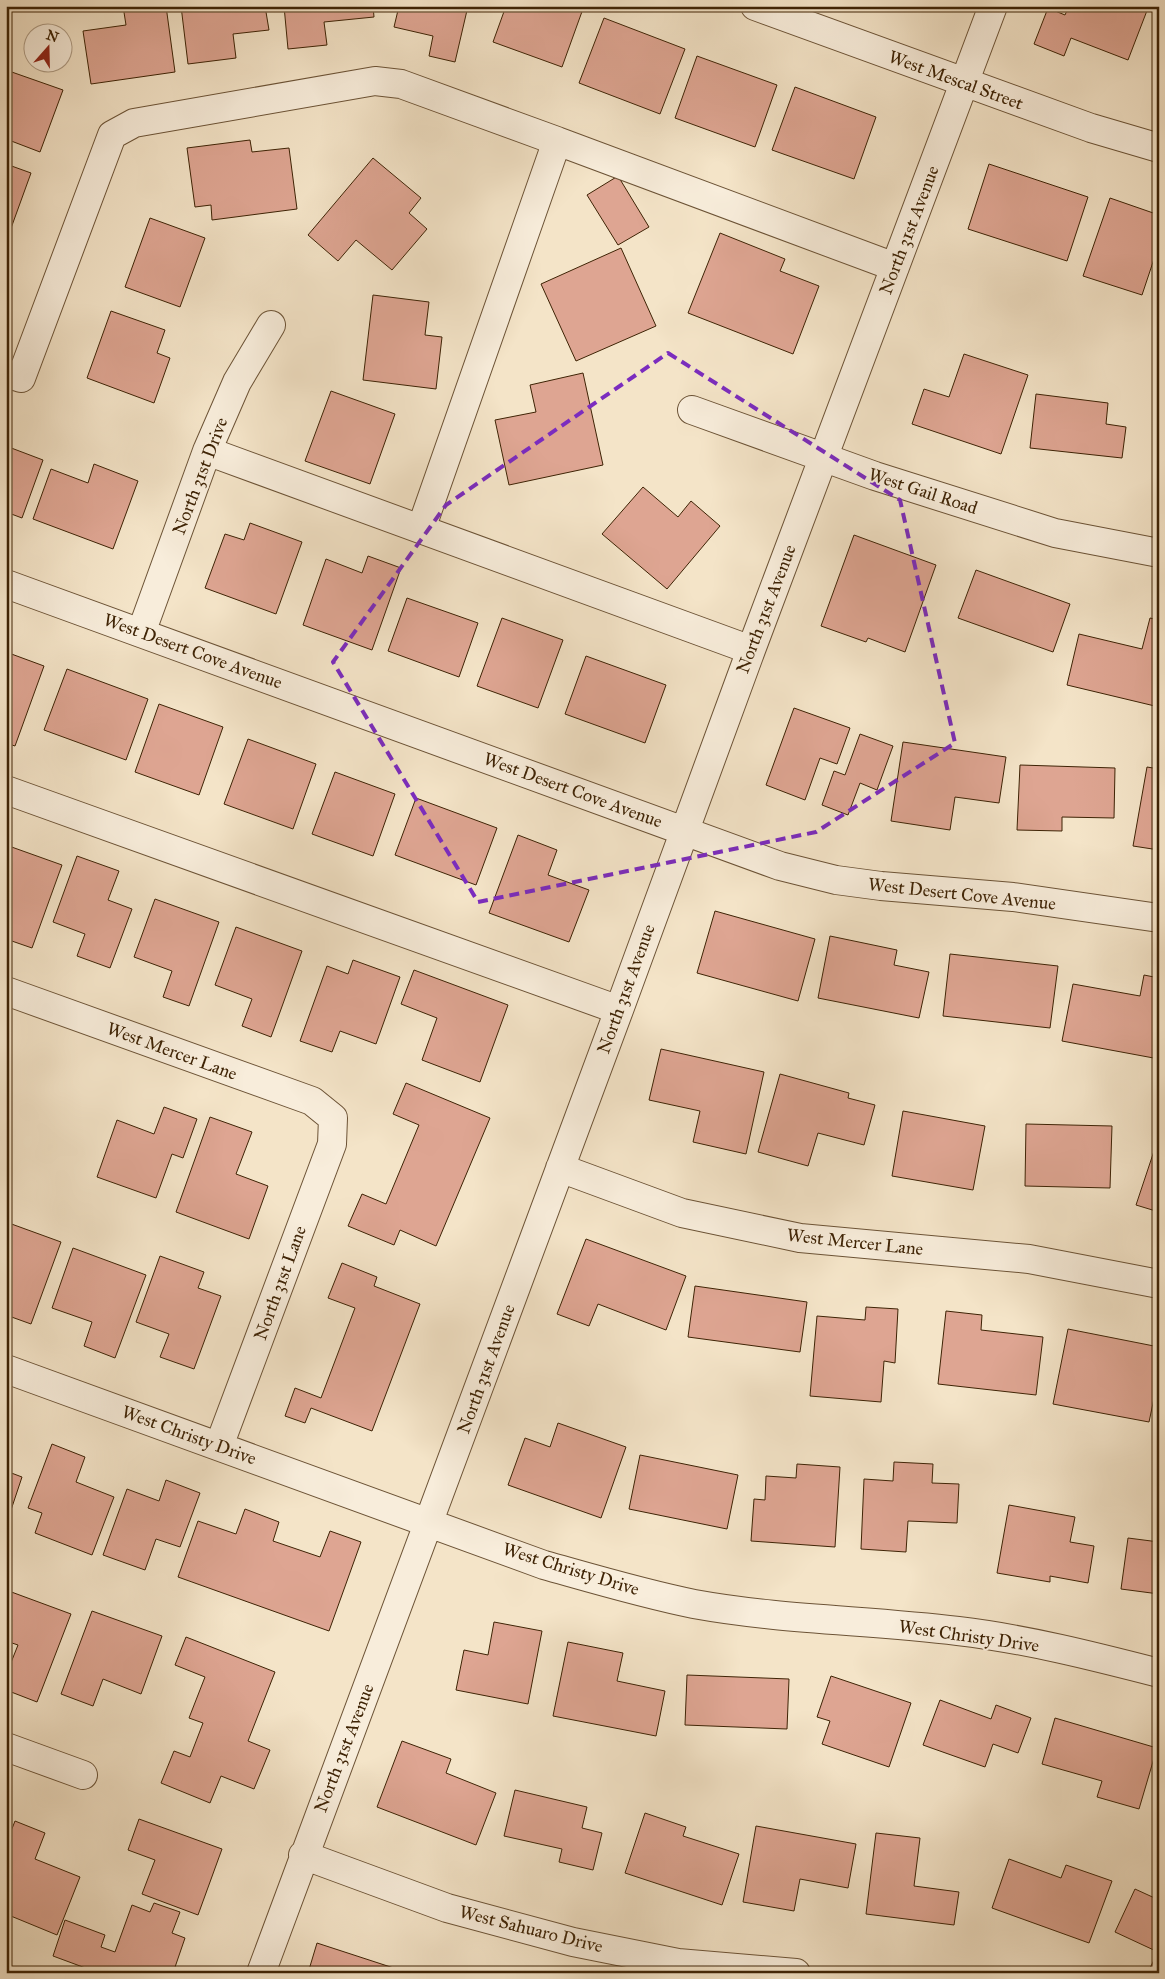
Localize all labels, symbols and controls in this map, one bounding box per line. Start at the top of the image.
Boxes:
north arrow [22,22,72,72]
text: N [44,26,61,46]
street label: West Mescal Street [886,45,1027,115]
street label: North 31st Avenue [874,162,944,298]
street label: North 31st Drive [168,414,232,538]
street label: West Gail Road [866,463,980,519]
street label: North 31st Avenue [731,541,801,677]
street label: West Desert Cove Avenue [101,608,285,694]
street label: West Desert Cove Avenue [481,747,665,833]
street label: West Desert Cove Avenue [867,873,1057,915]
street label: North 31st Avenue [592,921,660,1057]
street label: West Mercer Lane [104,1017,240,1085]
street label: North 31st Lane [249,1223,311,1343]
street label: West Mercer Lane [786,1224,924,1260]
street label: North 31st Avenue [452,1301,520,1437]
street label: West Christy Drive [119,1400,259,1470]
street label: West Christy Drive [500,1538,642,1600]
street label: West Christy Drive [897,1615,1041,1657]
street label: North 31st Avenue [309,1680,379,1816]
street label: West Sahuaro Drive [457,1901,605,1957]

